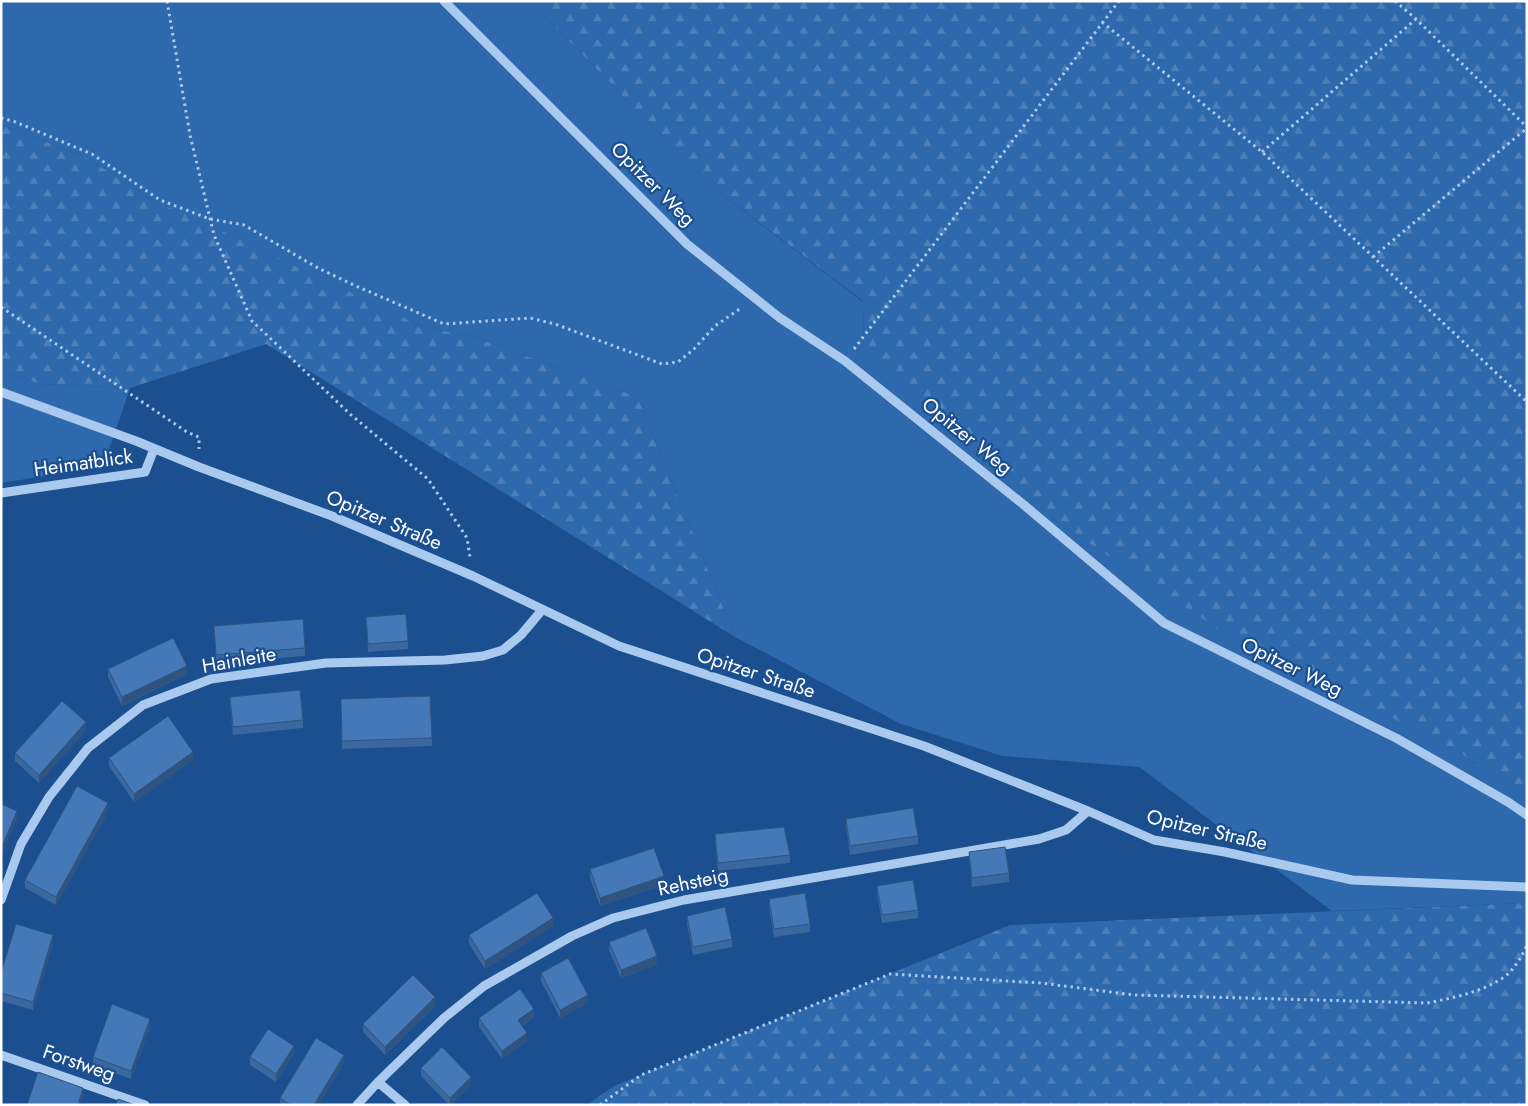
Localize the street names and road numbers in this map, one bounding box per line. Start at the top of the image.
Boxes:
street label: Opitzer Weg [604,135,702,233]
street label: Opitzer Weg [915,390,1019,482]
street label: Heimatblick [32,442,134,484]
street label: Opitzer Straße [322,483,446,557]
street label: Opitzer Weg [1237,630,1347,704]
street label: Hainleite [200,639,278,681]
street label: Opitzer Straße [693,640,819,706]
street label: Opitzer Straße [1144,802,1270,858]
street label: Rehsteig [655,860,731,904]
street label: Forstweg [39,1037,119,1089]

